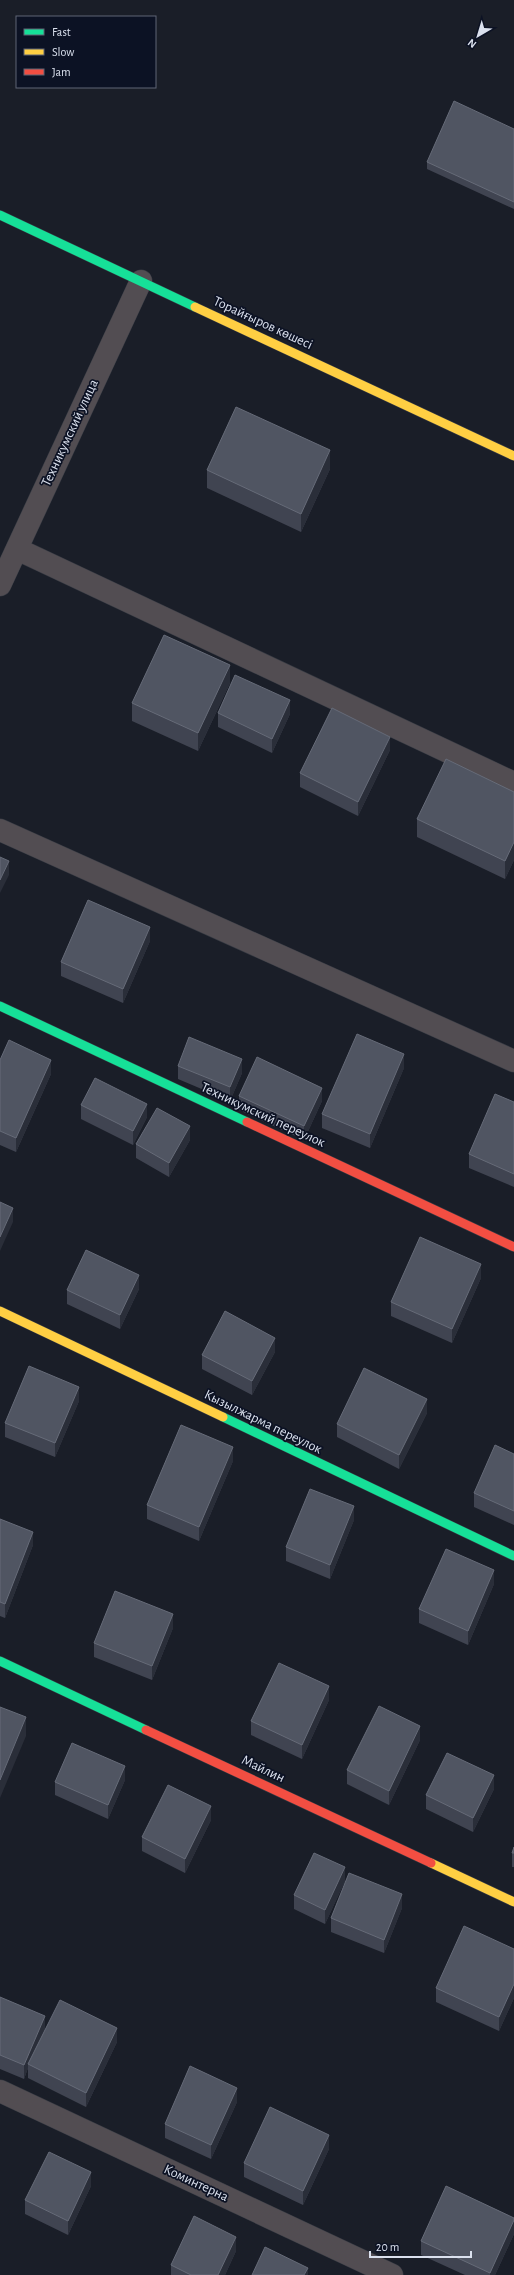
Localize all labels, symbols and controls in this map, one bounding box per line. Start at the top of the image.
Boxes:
legend [16,16,156,88]
north arrow [458,16,498,56]
text: Fast [52,26,71,38]
text: N [466,37,479,50]
text: Slow [52,46,74,58]
text: Jam [52,66,71,78]
street label: Торайғыров көшесі [211,294,315,352]
street label: Техникумский улица [39,377,101,489]
street label: Техникумский переулок [199,1080,328,1150]
street label: Кызылжарма переулок [202,1387,325,1457]
street label: Майлин [239,1753,287,1785]
street label: Коминтерна [161,2162,231,2204]
scale bar [370,2233,471,2259]
text: 20 m [376,2241,399,2253]

